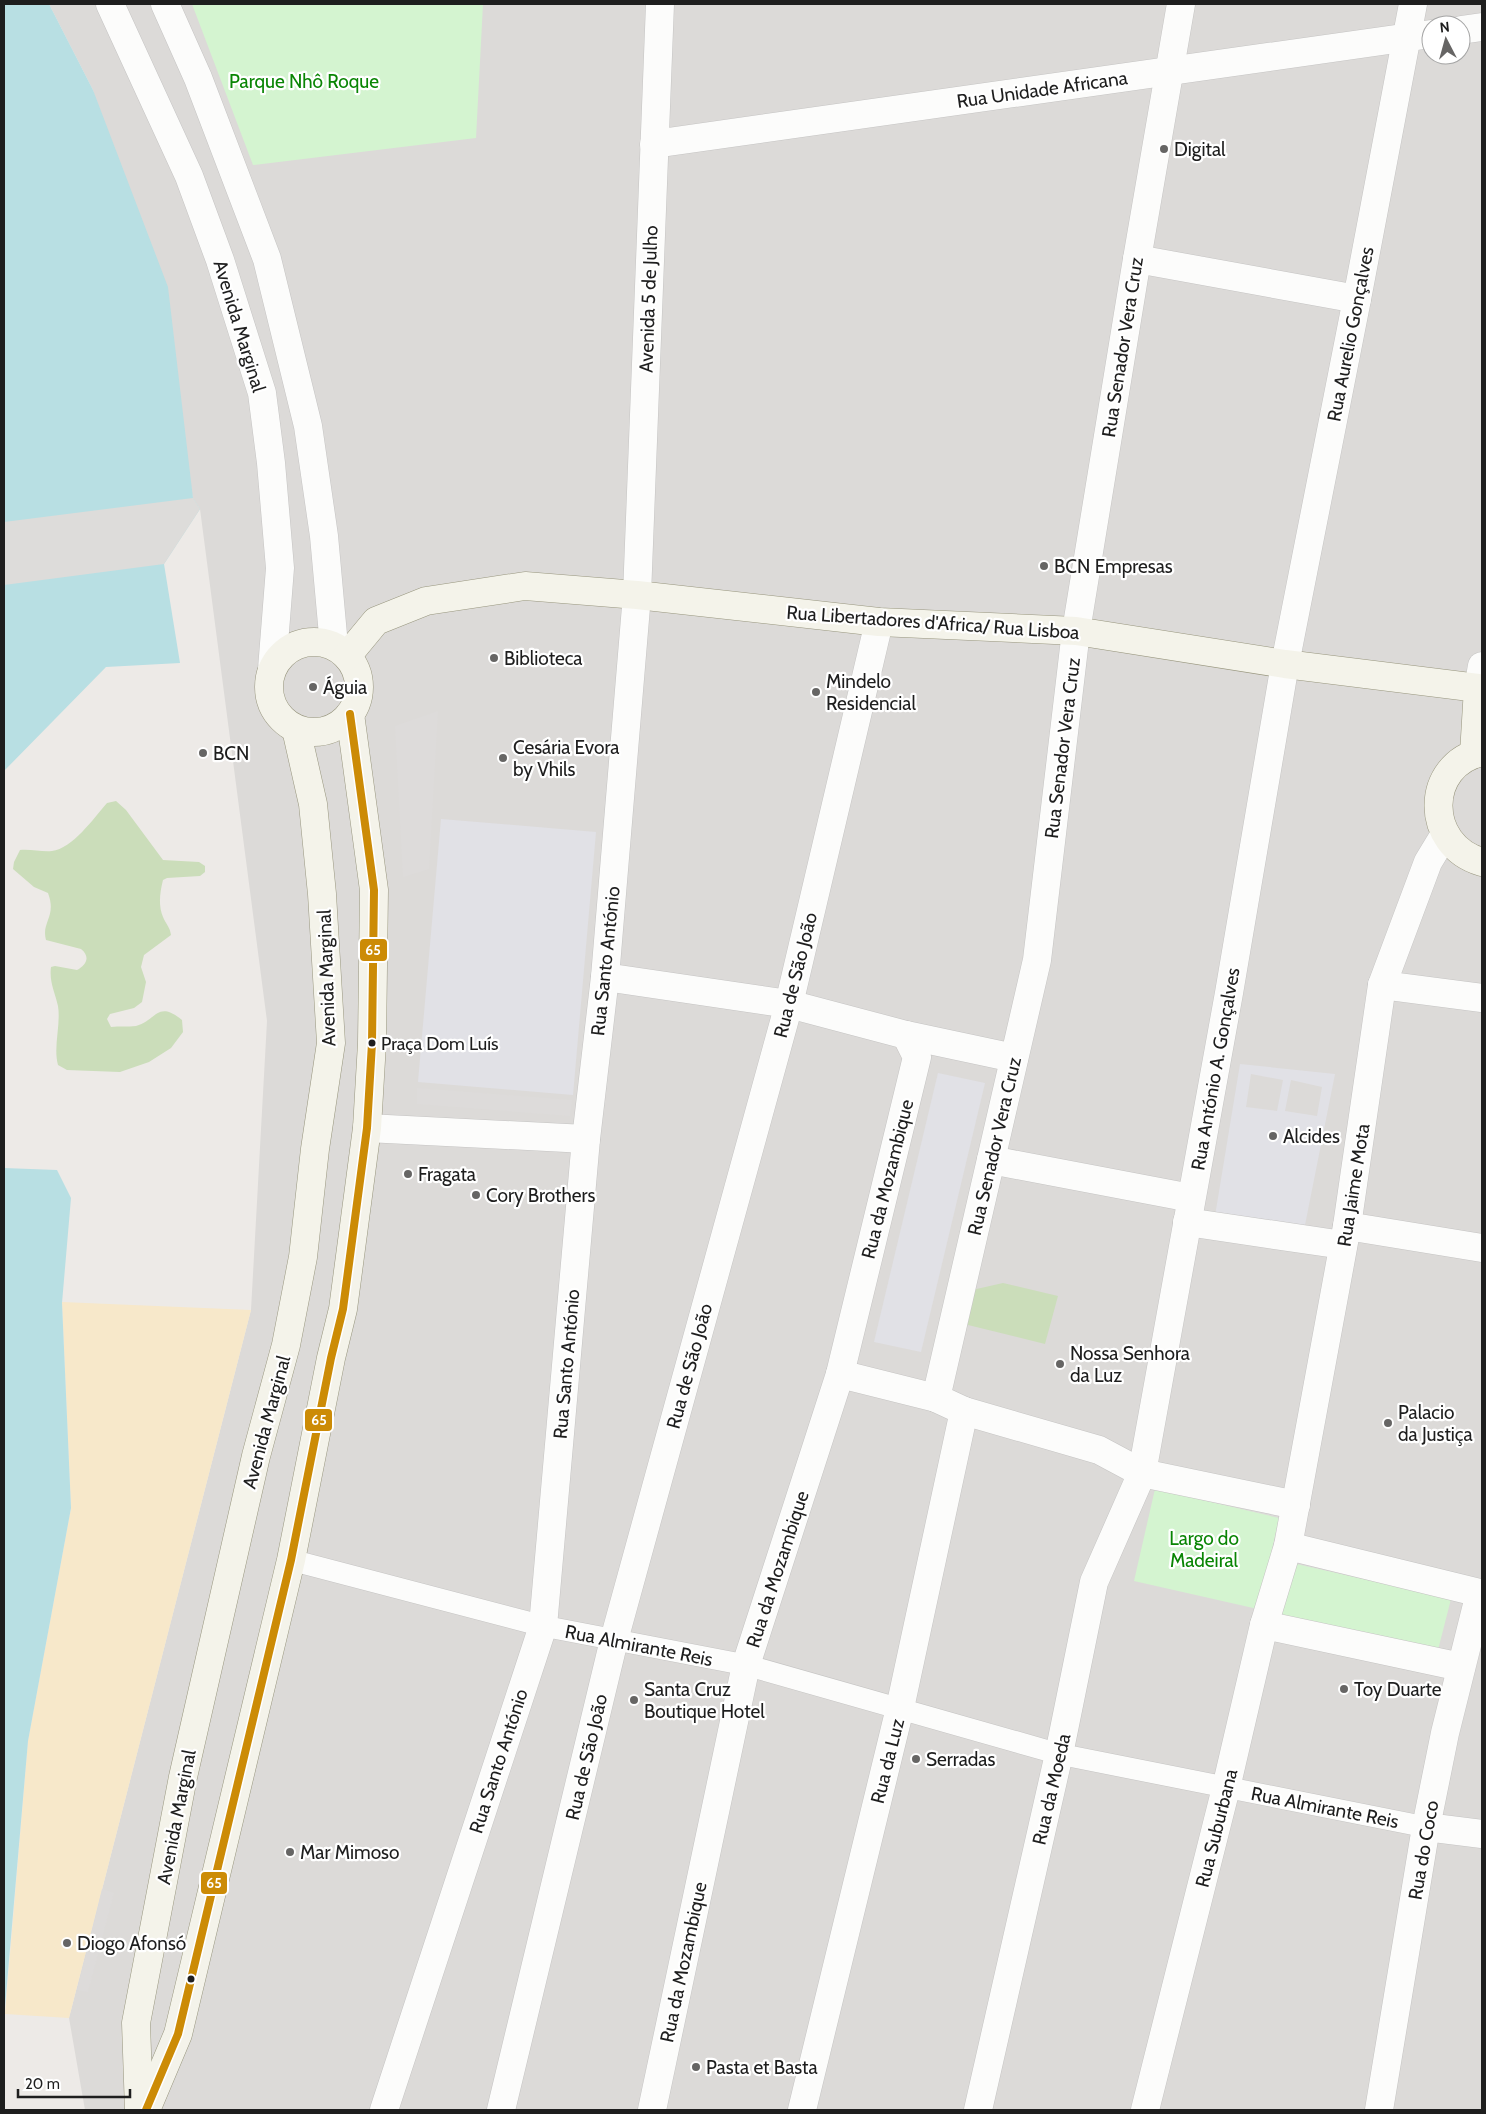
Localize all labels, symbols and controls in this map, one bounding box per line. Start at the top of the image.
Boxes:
north arrow [1421,15,1471,65]
text: N [1439,18,1451,37]
street label: Rua Unidade Africana [955,66,1129,113]
park label: Parque Nhô Roque [229,70,379,93]
place label: Digital [1174,138,1226,161]
marker: Digital [1158,143,1170,155]
street label: Avenida 5 de Julho [634,225,663,373]
street label: Rua Aurelio Gonçalves [1322,245,1379,423]
street label: Rua Senador Vera Cruz [1097,255,1148,439]
street label: Avenida Marginal [209,257,271,395]
place label: BCN Empresas [1054,555,1173,578]
marker: BCN Empresas [1038,560,1050,572]
street label: Rua Libertadores d'Africa/ Rua Lisboa [786,601,1080,644]
place label: Biblioteca [504,647,582,670]
marker: Biblioteca [488,652,500,664]
street label: Rua Senador Vera Cruz [1040,656,1085,840]
place label: Mindelo Residencial [826,670,916,715]
place label: Águia [323,675,367,699]
marker: Águia [307,681,319,693]
marker: Mindelo Residencial [810,686,822,698]
place label: Cesária Evora by Vhils [513,736,619,781]
place label: BCN [213,742,249,765]
marker: BCN [197,747,209,759]
marker: Cesária Evora by Vhils [497,752,509,764]
street label: Rua Santo António [586,885,625,1037]
street label: Avenida Marginal [313,909,340,1047]
street label: Rua de São João [769,910,822,1040]
line badge: 65 [359,938,388,962]
text: 65 [365,941,381,959]
street label: Rua António A. Gonçalves [1186,966,1245,1172]
place label: Praça Dom Luís [381,1033,499,1055]
marker: Praça Dom Luís [367,1038,377,1048]
street label: Rua Senador Vera Cruz [963,1055,1026,1238]
street label: Rua da Mozambique [857,1097,918,1261]
street label: Rua Jaime Mota [1332,1122,1375,1248]
place label: Alcides [1283,1125,1340,1148]
marker: Alcides [1267,1130,1279,1142]
place label: Fragata [418,1163,476,1186]
marker: Fragata [402,1168,414,1180]
place label: Cory Brothers [486,1184,595,1207]
marker: Cory Brothers [470,1189,482,1201]
street label: Rua Santo António [548,1288,585,1440]
street label: Rua de São João [662,1301,717,1431]
place label: Nossa Senhora da Luz [1070,1342,1190,1387]
street label: Avenida Marginal [238,1353,295,1491]
marker: Nossa Senhora da Luz [1054,1358,1066,1370]
place label: Palacio da Justiça [1398,1401,1473,1446]
line badge: 65 [304,1408,333,1432]
text: 65 [311,1411,327,1429]
marker: Palacio da Justiça [1382,1417,1394,1429]
street label: Rua da Mozambique [741,1488,814,1650]
park label: Largo do Madeiral [1169,1527,1239,1572]
street label: Rua Almirante Reis [563,1620,715,1671]
place label: Santa Cruz Boutique Hotel [644,1678,765,1723]
place label: Toy Duarte [1354,1678,1442,1701]
marker: Toy Duarte [1338,1683,1350,1695]
street label: Rua Santo António [464,1686,533,1836]
street label: Rua de São João [561,1692,612,1822]
marker: Santa Cruz Boutique Hotel [628,1694,640,1706]
street label: Rua da Luz [866,1716,909,1806]
street label: Rua da Moeda [1028,1731,1075,1847]
street label: Avenida Marginal [152,1747,201,1887]
place label: Serradas [926,1748,995,1771]
marker: Serradas [910,1753,922,1765]
street label: Rua Suburbana [1191,1766,1242,1890]
street label: Rua Almirante Reis [1249,1782,1401,1833]
street label: Rua do Coco [1403,1799,1444,1902]
place label: Mar Mimoso [300,1841,399,1864]
marker: Mar Mimoso [284,1846,296,1858]
line badge: 65 [200,1871,228,1895]
text: 65 [206,1874,222,1892]
street label: Rua da Mozambique [655,1879,712,2044]
place label: Diogo Afonsó [77,1932,186,1955]
marker: Diogo Afonsó [61,1937,73,1949]
unlabelled marker [186,1974,196,1984]
place label: Pasta et Basta [706,2056,818,2079]
marker: Pasta et Basta [690,2061,702,2073]
scale bar [18,2066,130,2098]
text: 20 m [25,2075,60,2093]

